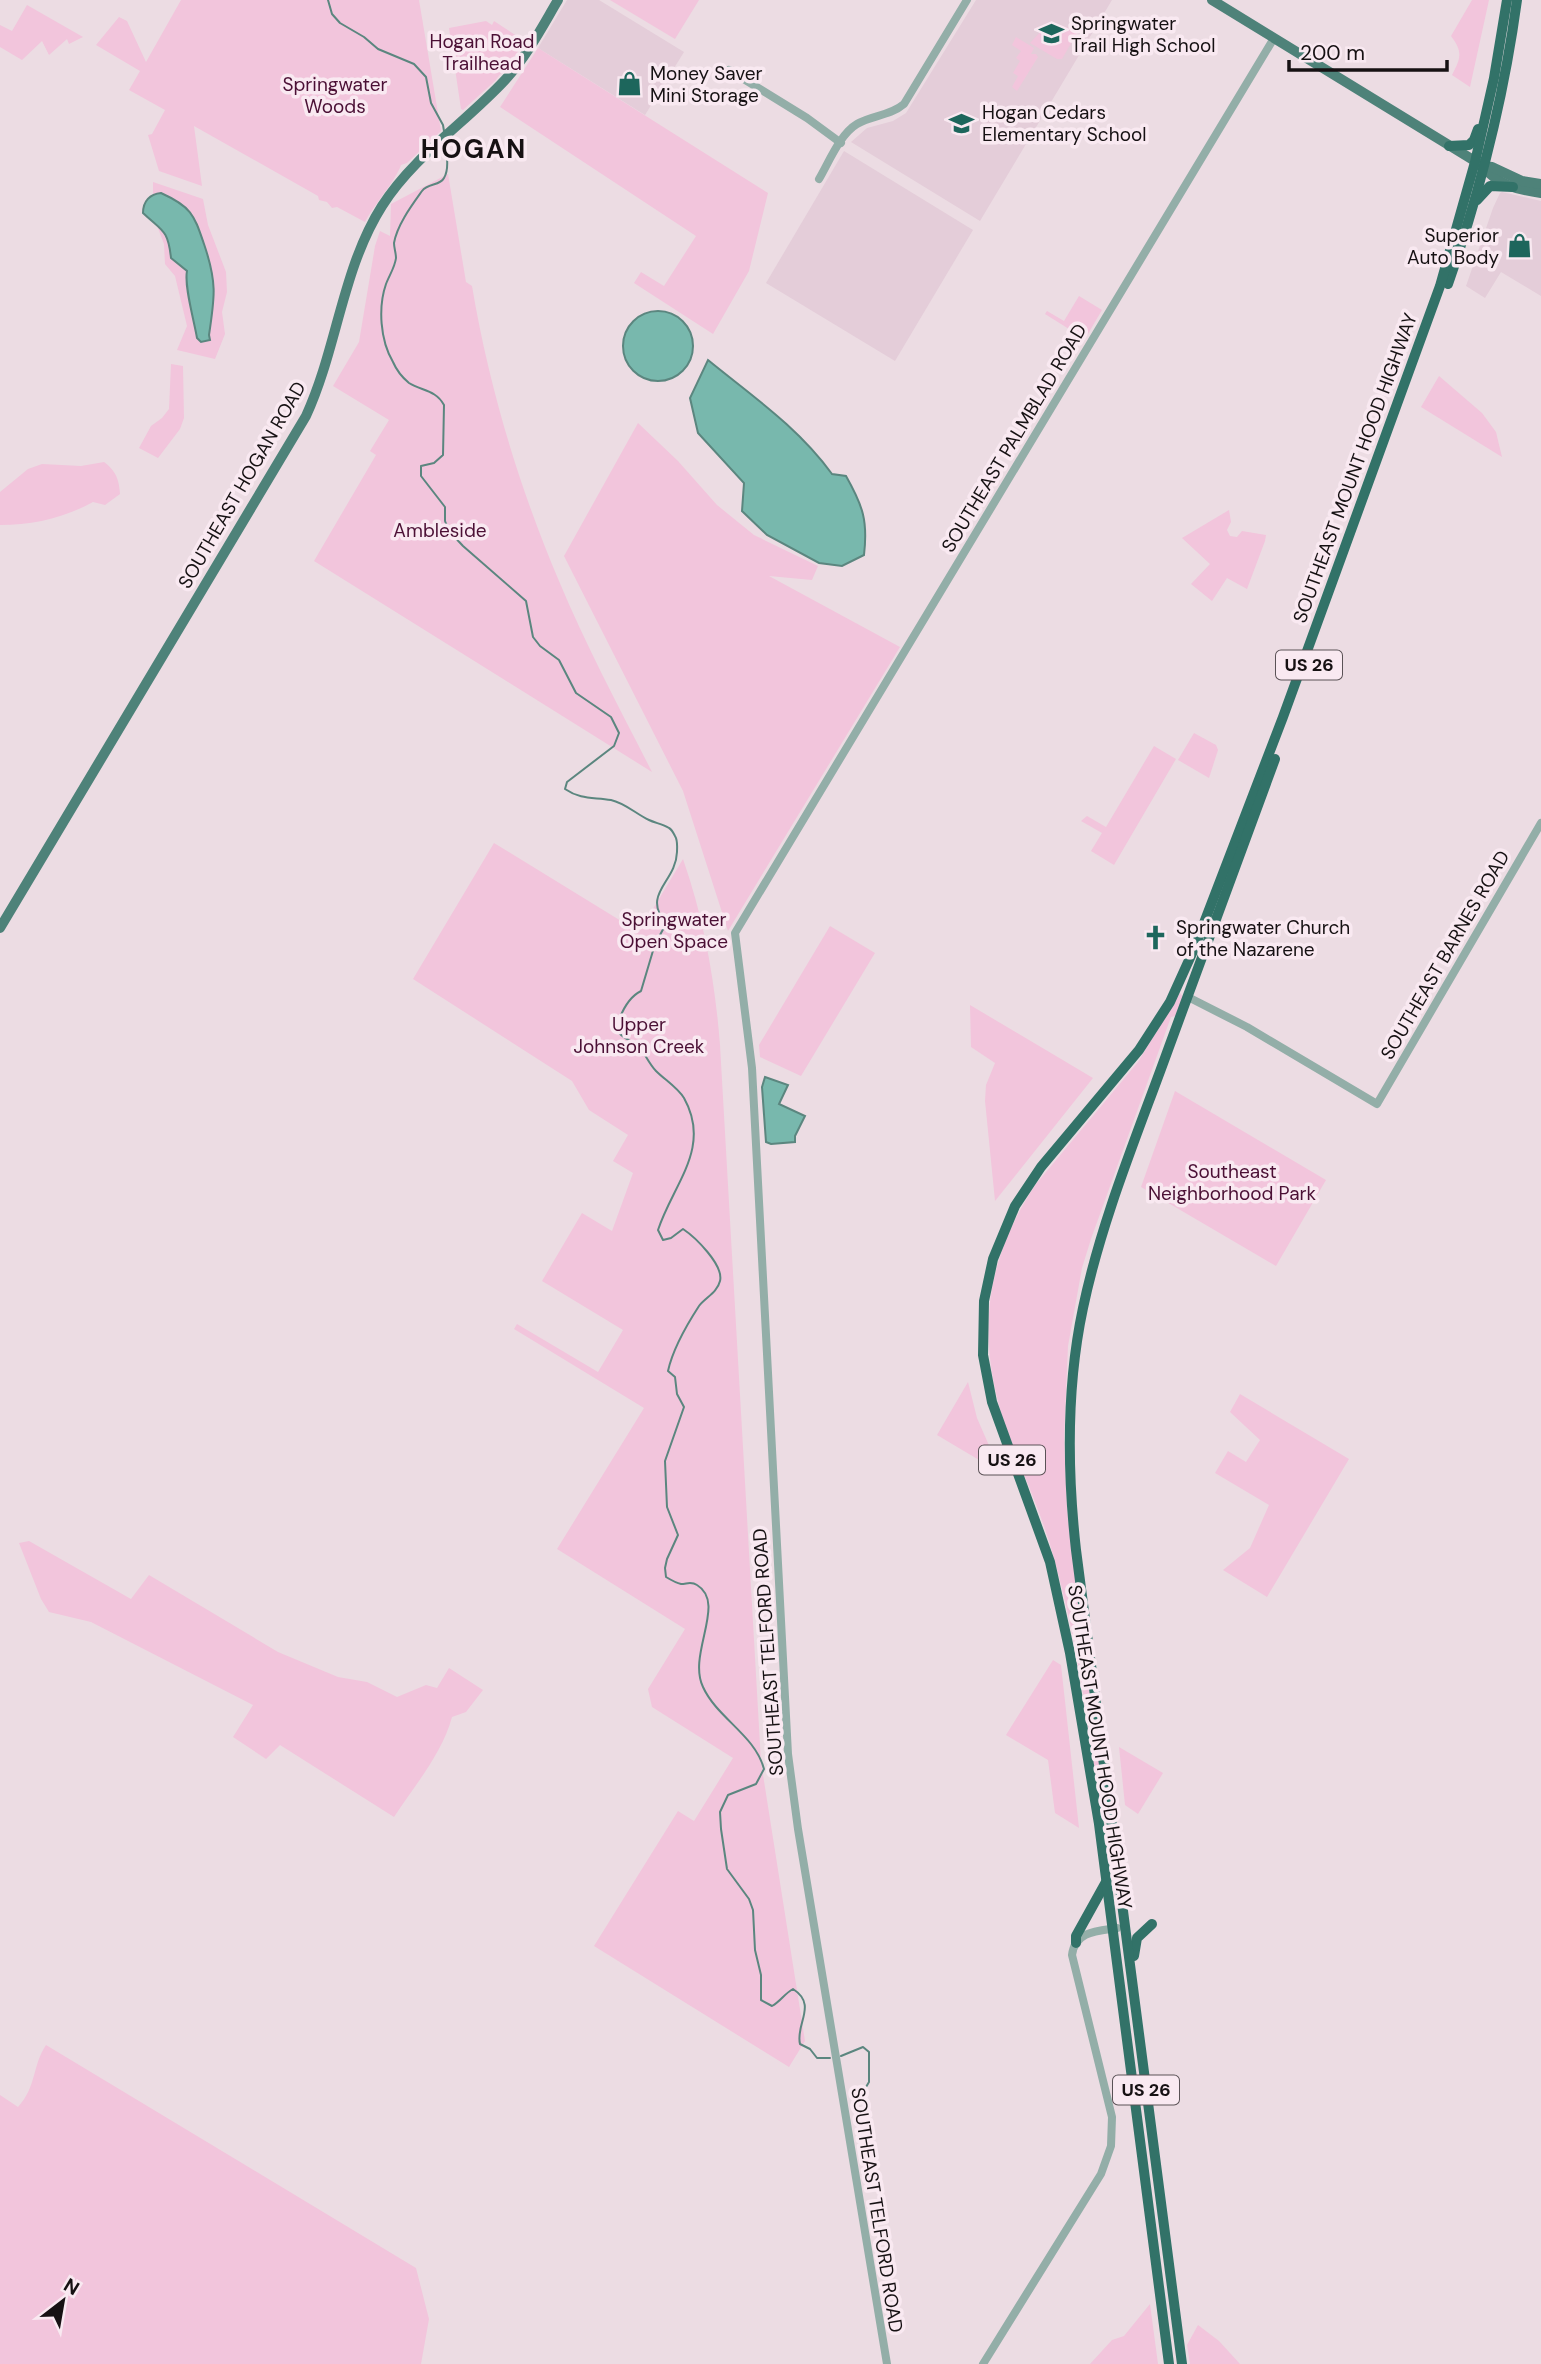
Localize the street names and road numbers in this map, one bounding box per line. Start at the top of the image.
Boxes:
street label: SOUTHEAST MOUNT HOOD HIGHWAY [1287,310,1423,626]
street label: SOUTHEAST PALMBLAD ROAD [936,319,1092,557]
street label: SOUTHEAST HOGAN ROAD [172,377,312,593]
road number: US 26 [1276,650,1342,680]
street label: SOUTHEAST BARNES ROAD [1375,846,1515,1064]
road number: US 26 [979,1446,1045,1475]
street label: SOUTHEAST TELFORD ROAD [747,1527,789,1777]
street label: SOUTHEAST MOUNT HOOD HIGHWAY [1062,1583,1138,1911]
road number: US 26 [1113,2076,1179,2104]
street label: SOUTHEAST TELFORD ROAD [845,2086,909,2334]

